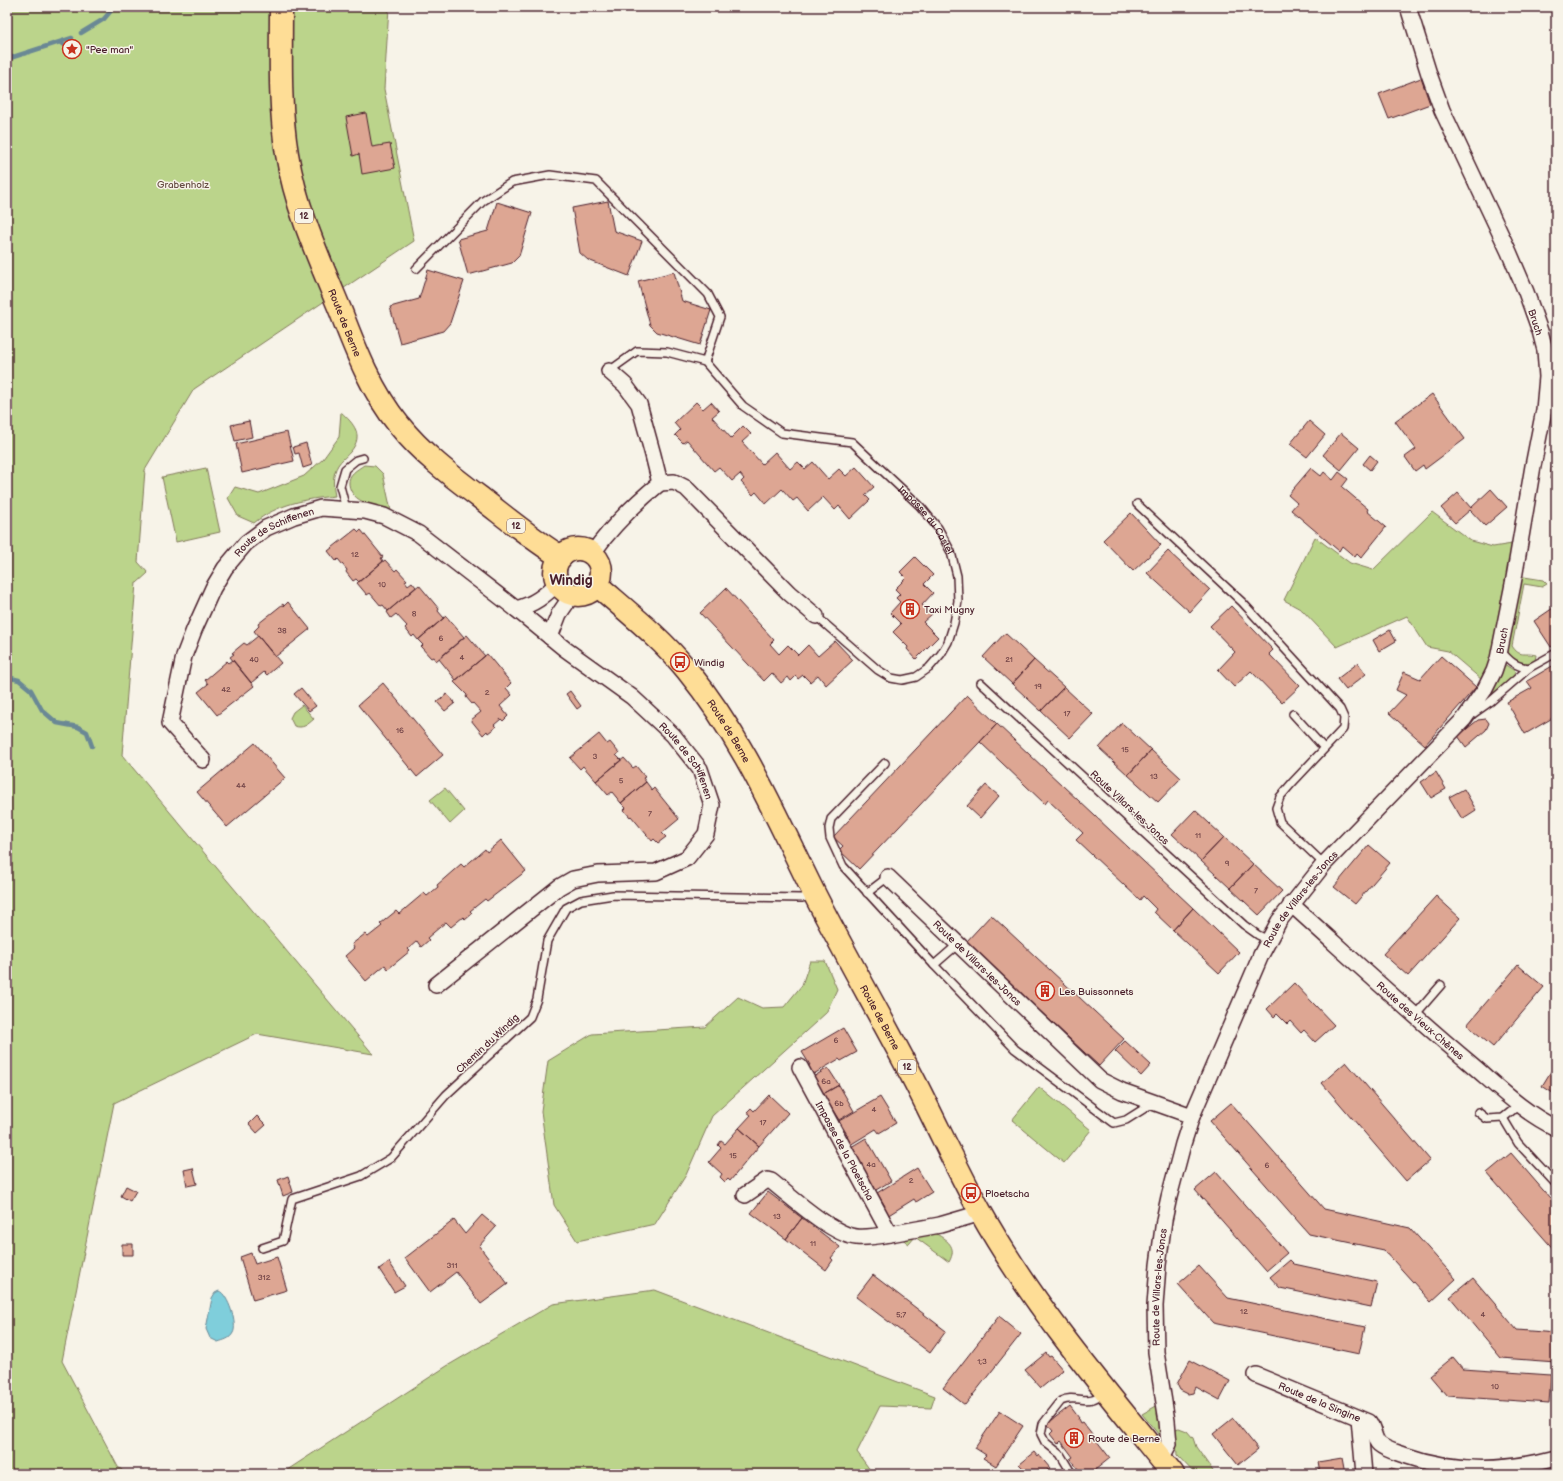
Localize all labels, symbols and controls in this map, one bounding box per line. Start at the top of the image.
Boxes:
place icon: "Pee man" [61,38,83,60]
place label: "Pee man" [86,44,134,56]
park label: Grabenholz [157,179,209,191]
road number: 12 [295,209,313,223]
street label: Route de Berne [325,287,363,359]
street label: Bruch [1525,308,1545,337]
street label: Impasse du Castel [895,484,956,556]
street label: Route de Schiffenen [232,505,316,559]
road number: 12 [507,519,525,533]
house number: 12 [351,550,359,559]
district label: Windig [549,572,593,589]
house number: 10 [378,580,386,589]
building icon: Taxi Mugny [899,598,921,620]
place label: Taxi Mugny [924,604,975,616]
house number: 8 [412,609,417,618]
house number: 38 [277,626,287,635]
street label: Bruch [1494,626,1511,655]
house number: 6 [439,634,444,643]
bus stop icon: Windig [669,651,691,673]
house number: 4 [460,653,465,662]
house number: 40 [249,655,259,664]
house number: 21 [1005,655,1013,664]
place label: Windig [694,657,725,669]
house number: 19 [1034,682,1042,691]
house number: 42 [221,685,231,694]
house number: 2 [485,688,490,697]
street label: Route de Berne [704,697,752,765]
house number: 17 [1063,709,1071,718]
street label: Route de Schiffenen [656,720,715,801]
house number: 16 [396,726,404,735]
house number: 15 [1121,745,1129,754]
house number: 3 [593,752,598,761]
street label: Route Villars-les-Joncs [1087,768,1171,847]
house number: 13 [1150,772,1158,781]
house number: 5 [619,776,624,785]
house number: 44 [236,781,246,790]
house number: 7 [648,809,652,818]
house number: 11 [1195,831,1201,840]
street label: Route de Villars-les-Joncs [1261,849,1341,950]
house number: 9 [1225,859,1230,868]
house number: 7 [1254,886,1258,895]
street label: Route de Villars-les-Joncs [930,918,1024,1009]
street label: Route des Vieux-Chênes [1374,979,1466,1063]
building icon: Les Buissonnets [1034,980,1056,1002]
street label: Route de Berne [857,983,902,1052]
place label: Les Buissonnets [1059,986,1134,998]
street label: Chemin du Windig [454,1011,522,1076]
house number: 6 [834,1036,839,1045]
road number: 12 [898,1060,916,1074]
house number: 6a [821,1077,831,1086]
street label: Impasse de la Ploetscha [813,1099,876,1203]
house number: 6b [834,1099,844,1108]
house number: 4 [872,1105,877,1114]
house number: 17 [759,1118,767,1127]
house number: 15 [729,1151,737,1160]
house number: 4a [866,1160,876,1169]
house number: 6 [1265,1161,1270,1170]
house number: 2 [909,1176,914,1185]
bus stop icon: Ploetscha [960,1182,982,1204]
place label: Ploetscha [985,1188,1030,1200]
house number: 13 [773,1212,781,1221]
street label: Route de Villars-les-Joncs [1150,1228,1170,1346]
house number: 11 [810,1239,816,1248]
house number: 311 [446,1261,458,1270]
house number: 312 [258,1273,271,1282]
house number: 12 [1240,1307,1248,1316]
house number: 5;7 [896,1310,906,1319]
house number: 4 [1481,1310,1486,1319]
house number: 1;3 [977,1357,987,1366]
street label: Route de la Singine [1276,1380,1362,1425]
house number: 10 [1491,1382,1499,1391]
building icon: Route de Berne [1063,1427,1085,1449]
place label: Route de Berne [1088,1433,1160,1445]

